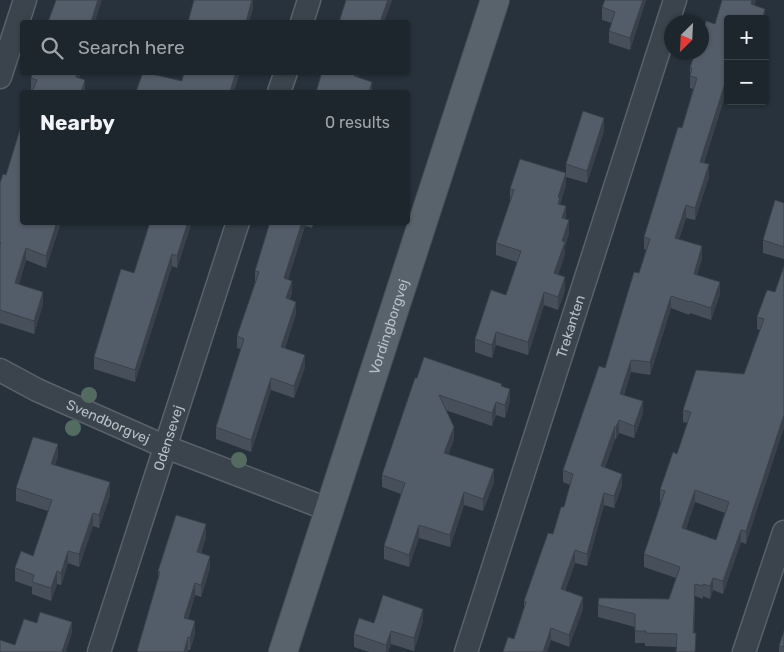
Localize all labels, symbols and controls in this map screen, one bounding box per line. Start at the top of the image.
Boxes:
north arrow [664,15,709,60]
map controls [724,15,769,105]
button: + [724,15,769,60]
search box [20,20,410,75]
icon: search [38,34,66,62]
text: Search here [78,36,185,59]
button: − [724,60,769,105]
text: Nearby [40,110,115,135]
text: 0 results [325,113,390,132]
street label: Vordingborgvej [366,277,413,377]
street label: Trekanten [553,293,589,360]
street label: Svendborgvej [64,396,153,448]
street label: Odensevej [150,403,187,473]

